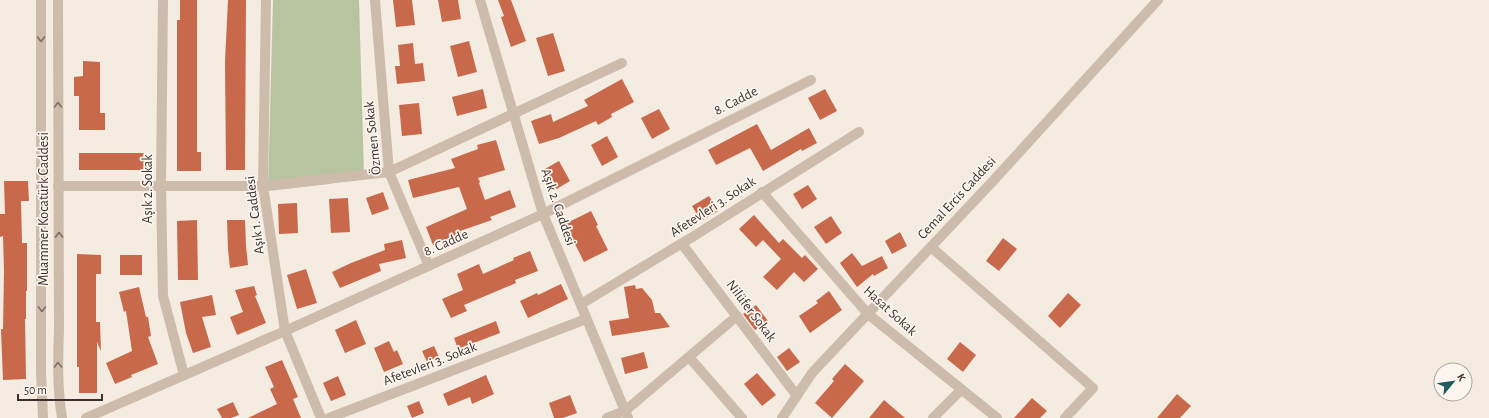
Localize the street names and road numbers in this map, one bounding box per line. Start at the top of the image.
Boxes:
street label: 8. Cadde [712,84,760,118]
street label: Özmen Sokak [359,100,384,176]
street label: Muammer Kocatürk Caddesi [37,132,51,286]
street label: Aşık 2. Sokak [141,154,155,224]
street label: Cemal Ercis Caddesi [915,154,999,242]
street label: Aşık 2. Caddesi [538,167,578,247]
street label: Afetevleri 3. Sokak [668,174,759,240]
street label: Aşık 1. Caddesi [243,175,267,255]
street label: 8. Cadde [422,227,470,259]
street label: Nilüfer Sokak [723,278,779,345]
street label: Hasat Sokak [861,284,920,339]
street label: Afetevleri 3. Sokak [381,340,479,388]

